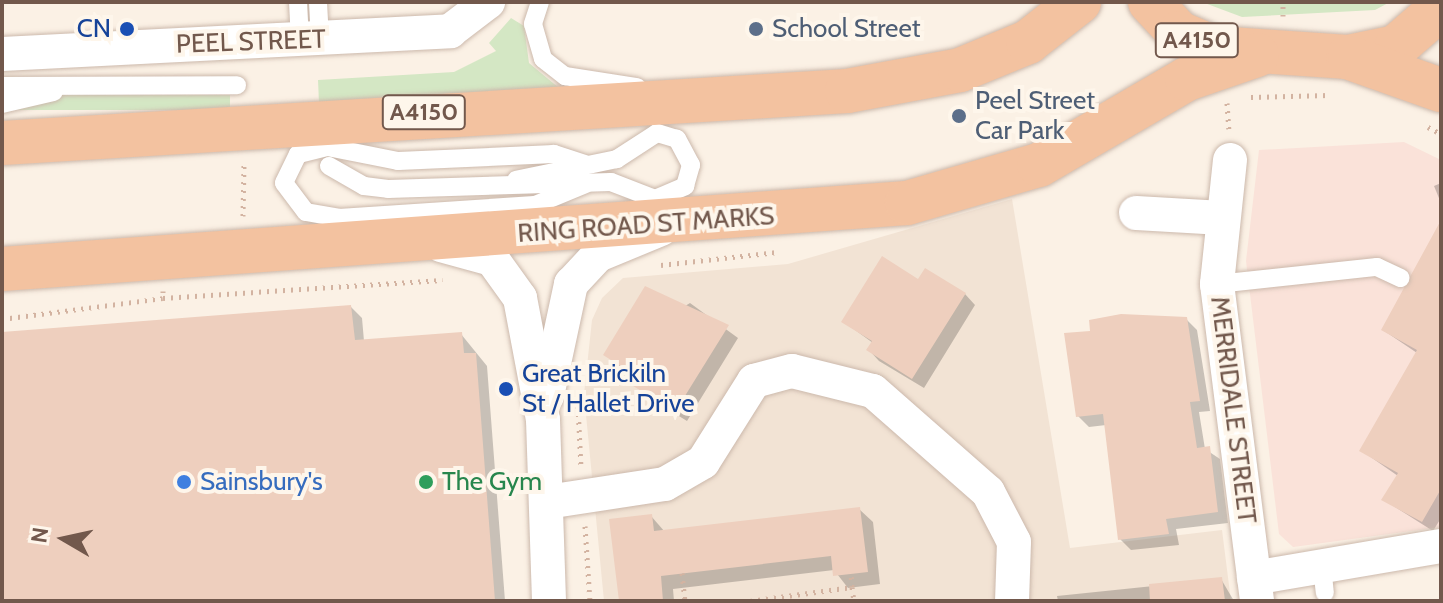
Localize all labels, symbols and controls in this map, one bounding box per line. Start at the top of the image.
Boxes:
place label: CN [77,13,111,45]
place label: School Street [772,13,920,45]
marker: CN [118,20,136,38]
marker: School Street [747,20,765,38]
road number: A4150 [1153,20,1241,60]
street label: PEEL STREET [176,24,326,60]
place label: Peel Street Car Park [975,85,1095,146]
road number: A4150 [380,92,468,132]
marker: Peel Street Car Park [950,107,968,125]
street label: RING ROAD ST MARKS [516,200,776,250]
street label: MERRIDALE STREET [1204,295,1262,525]
place label: Great Brickiln St / Hallet Drive [522,358,695,420]
marker: Great Brickiln St / Hallet Drive [497,380,515,398]
place label: Sainsbury's [200,466,323,498]
place label: The Gym [442,466,542,498]
marker: Sainsbury's [175,473,193,491]
marker: The Gym [417,473,435,491]
north arrow [24,499,104,579]
text: N [25,525,54,545]

